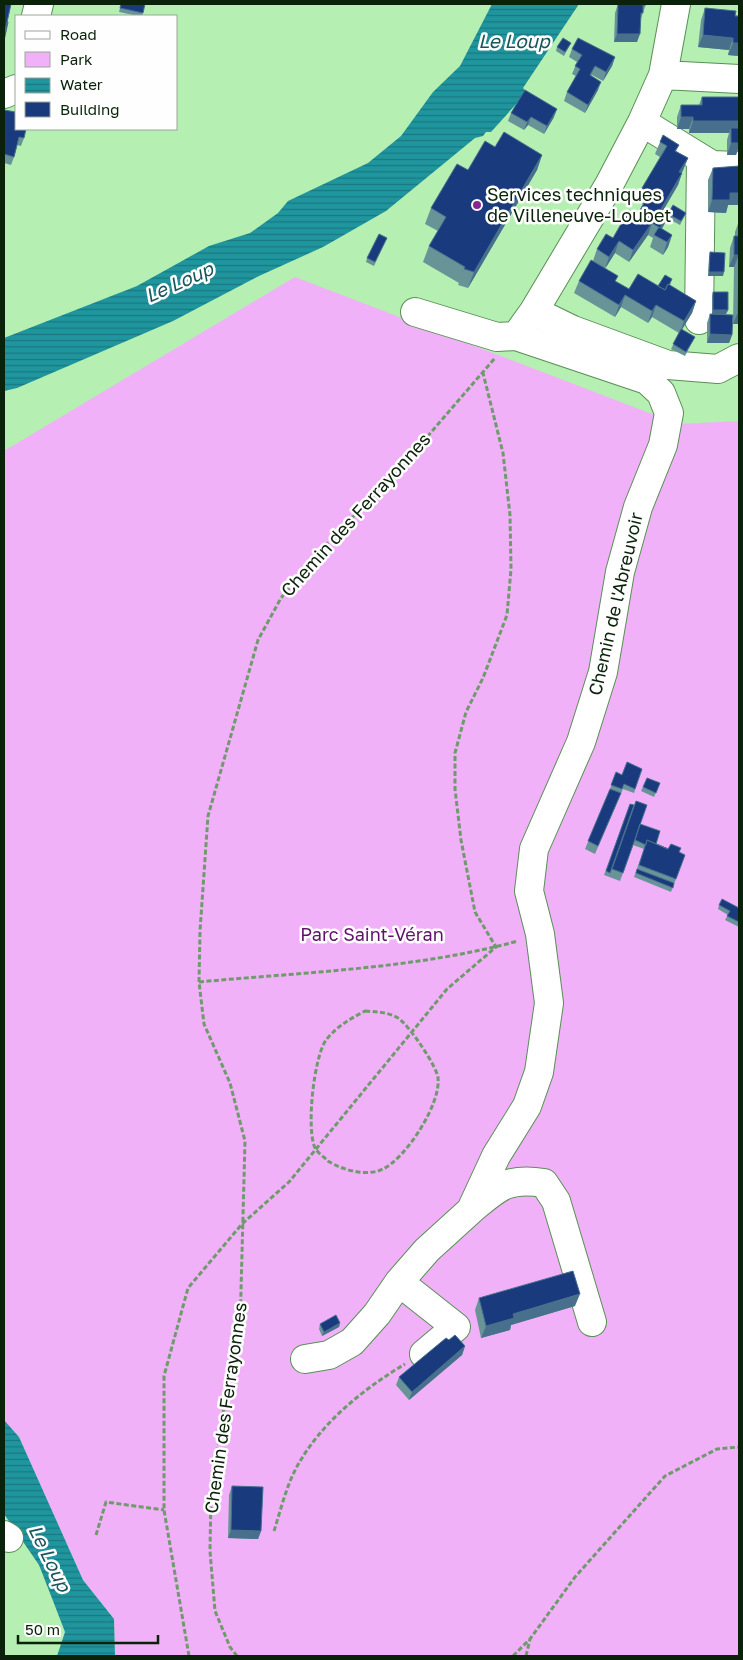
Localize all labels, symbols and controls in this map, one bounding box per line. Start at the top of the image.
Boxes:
legend [15,15,178,130]
text: Road [60,25,97,43]
water label: Le Loup [478,29,551,52]
text: Park [60,50,93,68]
text: Water [60,75,103,93]
text: Building [60,100,120,118]
place label: Services techniques de Villeneuve-Loubet [487,183,672,226]
marker: Services techniques de Villeneuve-Loubet [471,199,483,211]
water label: Le Loup [141,256,217,307]
street label: Chemin des Ferrayonnes [276,428,435,601]
street label: Chemin de l'Abreuvoir [583,510,647,698]
park label: Parc Saint-Véran [300,923,444,945]
street label: Chemin des Ferrayonnes [199,1301,251,1515]
water label: Le Loup [24,1521,77,1596]
scale bar [18,1612,158,1644]
text: 50 m [25,1620,60,1638]

